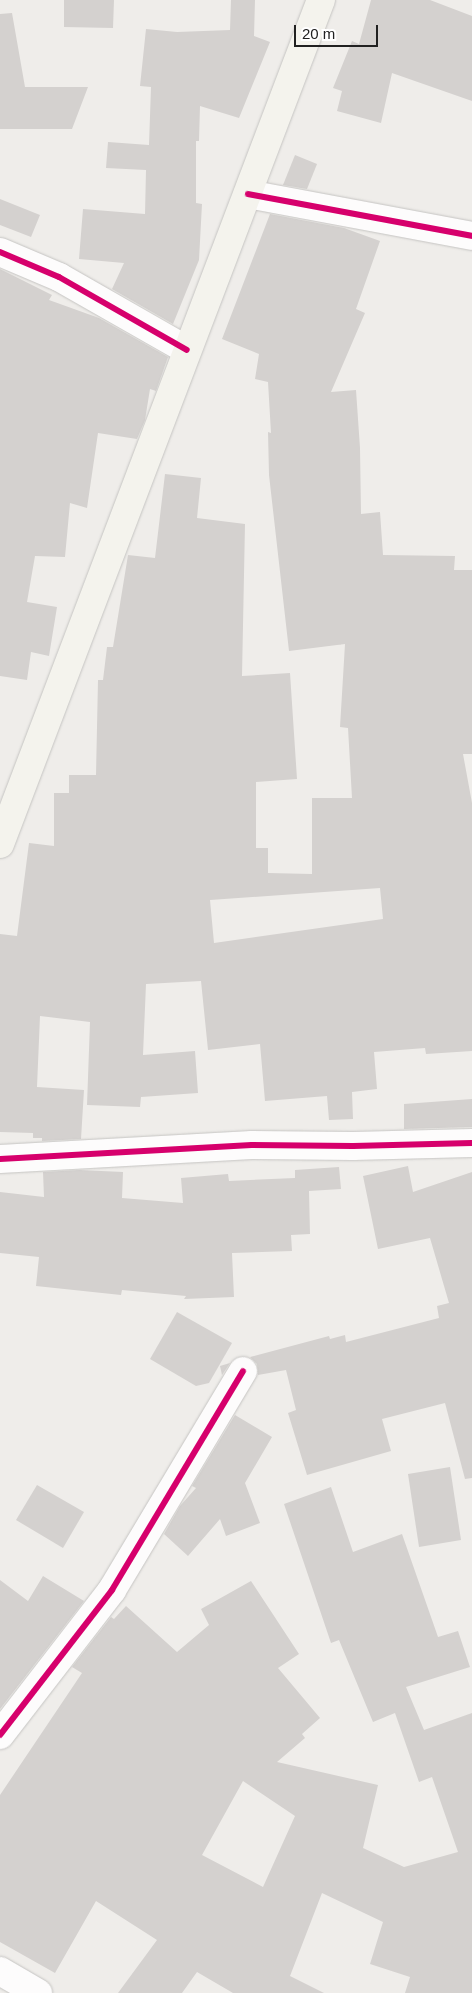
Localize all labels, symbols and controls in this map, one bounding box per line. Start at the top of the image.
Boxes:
scale bar [297,15,381,47]
text: 20 m [302,25,335,42]

